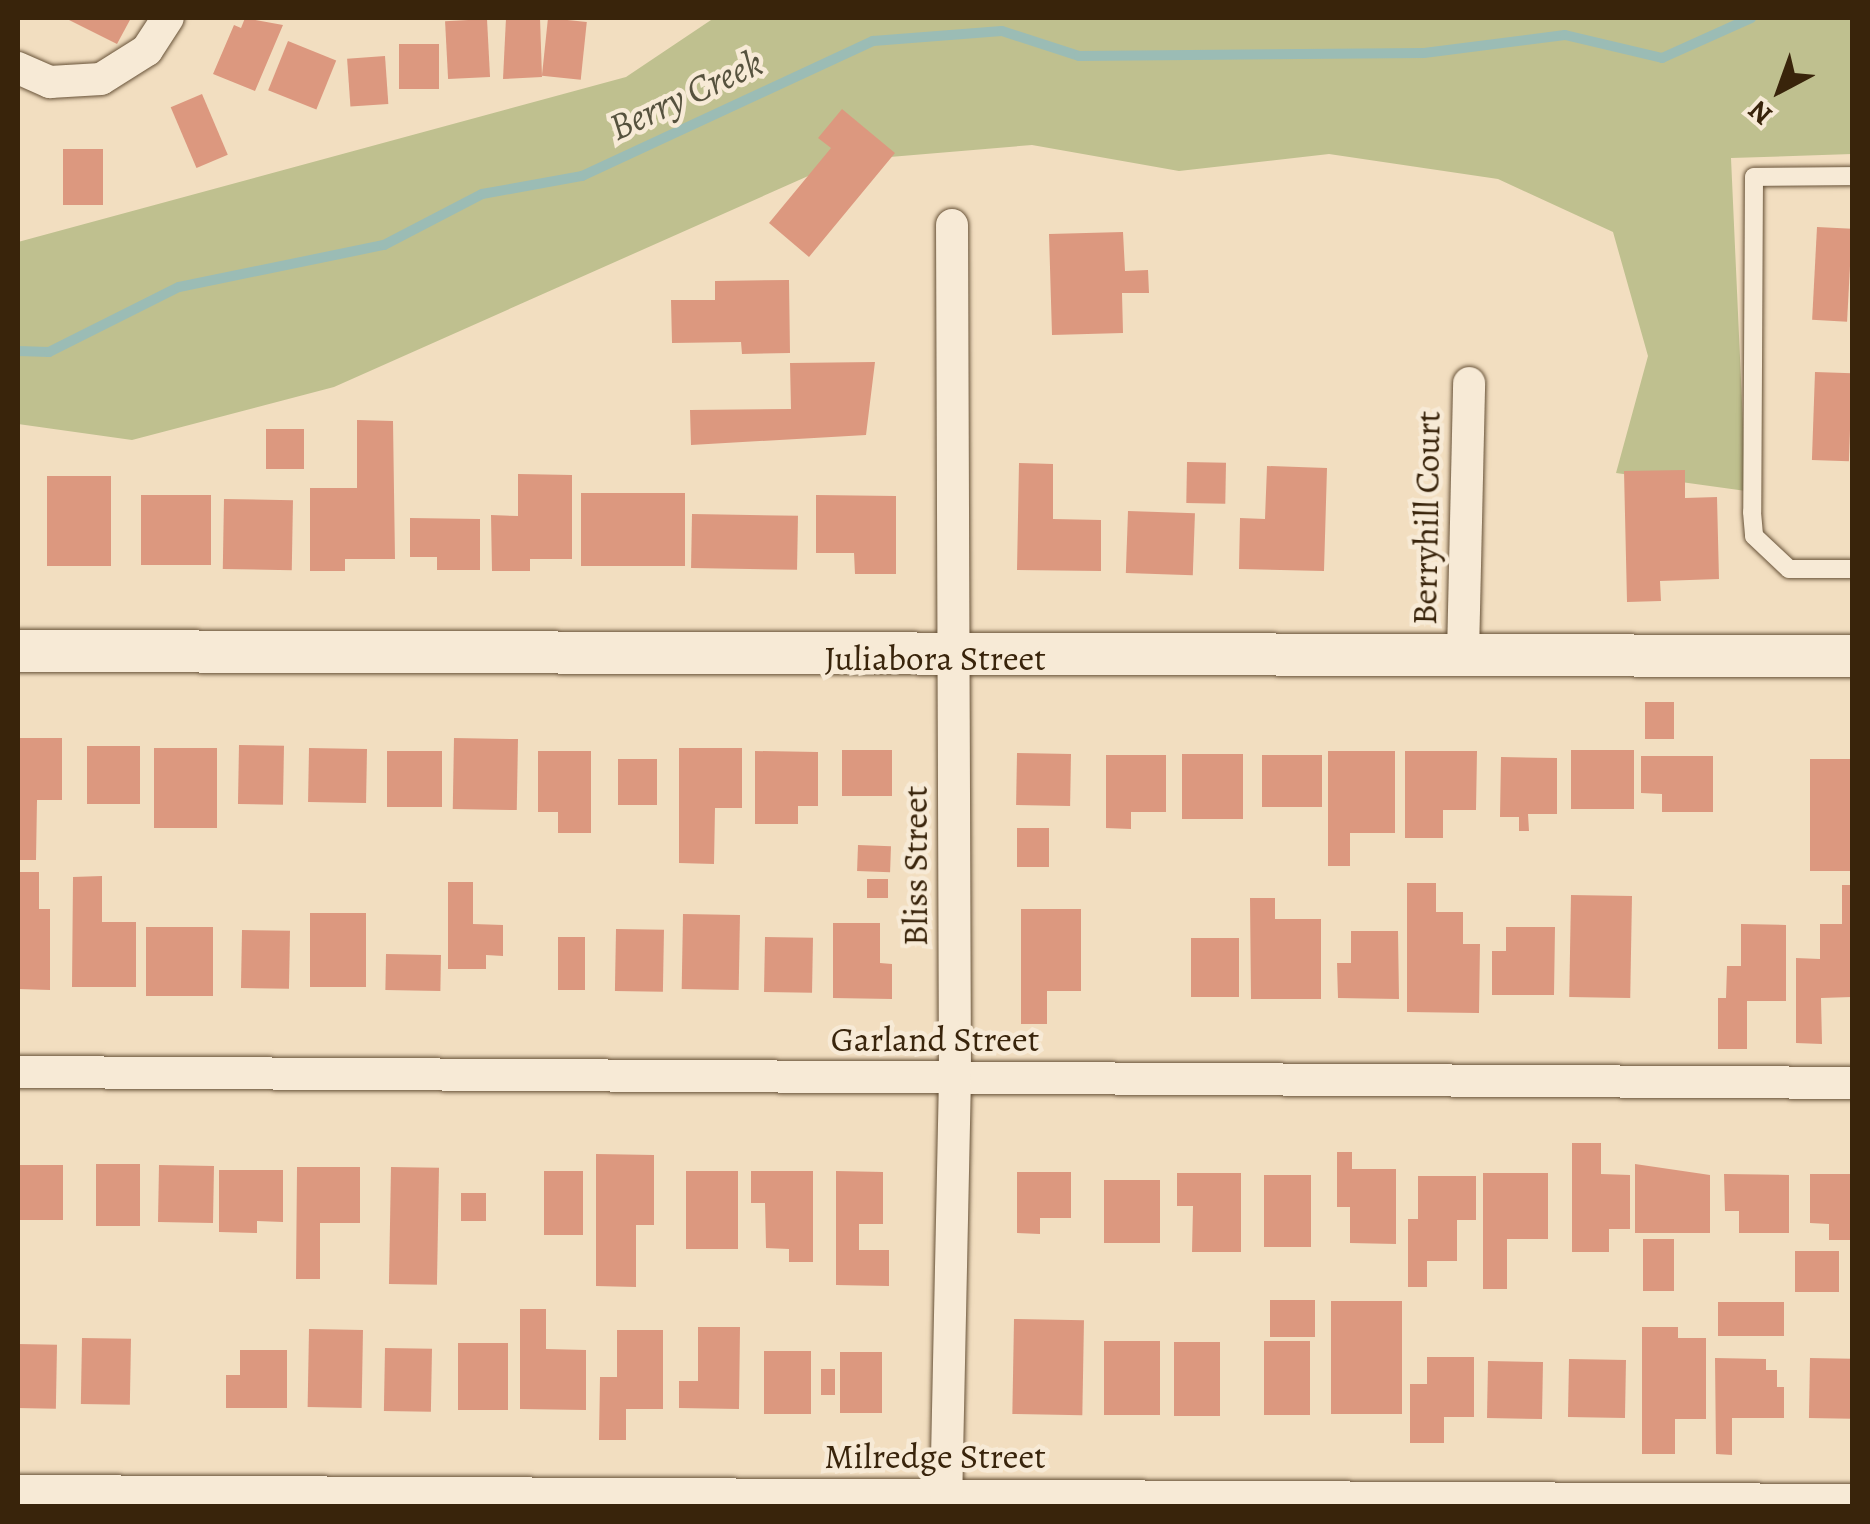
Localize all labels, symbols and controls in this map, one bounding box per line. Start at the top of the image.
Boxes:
water label: Berry Creek [602,40,770,150]
north arrow [1730,40,1830,140]
text: N [1740,92,1780,134]
street label: Berryhill Court [1403,411,1449,625]
street label: Juliabora Street [824,637,1046,679]
street label: Bliss Street [894,786,936,946]
street label: Garland Street [831,1018,1039,1060]
street label: Milredge Street [824,1435,1046,1477]

